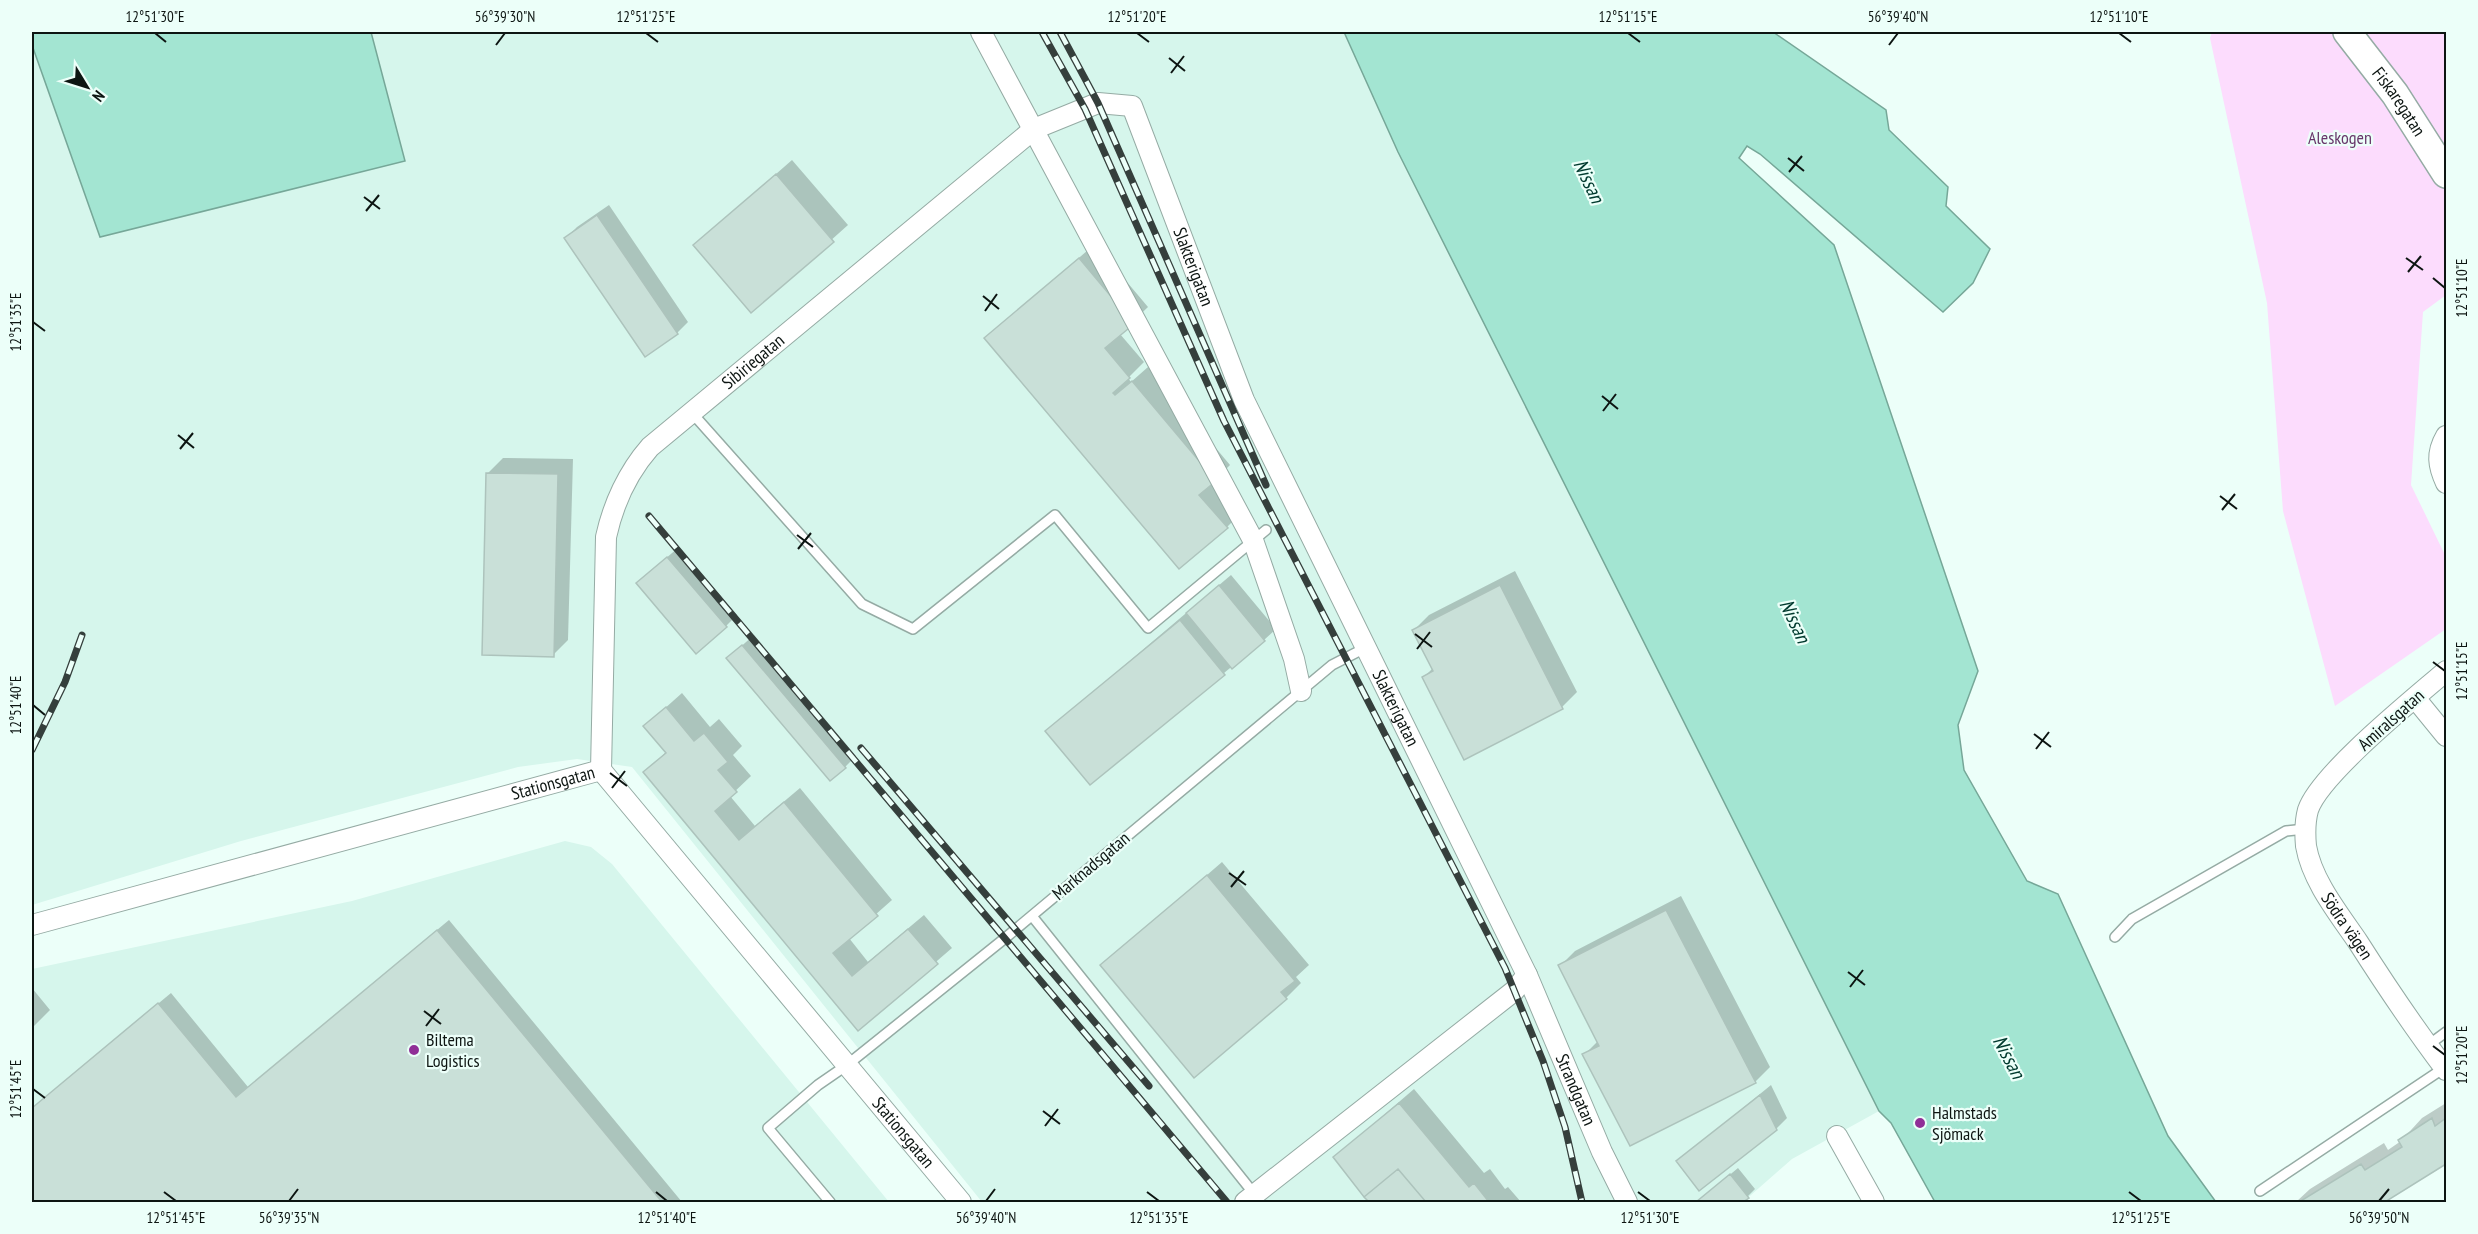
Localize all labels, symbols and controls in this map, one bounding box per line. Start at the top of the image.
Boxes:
text: 12°51'30"E [125,7,185,26]
text: 56°39'30"N [475,7,535,26]
text: 12°51'25"E [616,7,676,26]
text: 12°51'20"E [1107,7,1167,26]
text: 12°51'15"E [1598,7,1658,26]
text: 56°39'40"N [1868,7,1928,26]
text: 12°51'10"E [2089,7,2149,26]
north arrow [57,57,117,117]
street label: Fiskaregatan [2367,62,2431,140]
text: N [88,87,109,106]
park label: Aleskogen [2308,126,2372,149]
water label: Nissan [1568,155,1611,208]
street label: Slakterigatan [1168,224,1219,309]
text: 12°51'10"E [2452,258,2471,318]
text: 12°51'35"E [6,292,25,352]
street label: Sibiriegatan [717,329,789,394]
water label: Nissan [1774,595,1817,648]
text: 12°51'15"E [2452,641,2471,701]
street label: Slakterigatan [1368,666,1425,750]
text: 12°51'40"E [6,675,25,735]
street label: Amiralsgatan [2353,684,2429,755]
street label: Stationsgatan [509,760,597,805]
street label: Marknadsgatan [1047,826,1134,905]
street label: Södra vägen [2316,888,2378,964]
text: 12°51'20"E [2452,1025,2471,1085]
place label: Biltema Logistics [426,1028,480,1072]
water label: Nissan [1987,1031,2032,1084]
marker: Biltema Logistics [407,1043,421,1057]
street label: Strandgatan [1551,1050,1601,1129]
text: 12°51'45"E [6,1059,25,1119]
street label: Stationsgatan [867,1092,940,1173]
place label: Halmstads Sjömack [1932,1101,1997,1145]
marker: Halmstads Sjömack [1913,1116,1927,1130]
text: 12°51'45"E [146,1208,206,1227]
text: 56°39'35"N [259,1208,319,1227]
text: 12°51'40"E [637,1208,697,1227]
text: 56°39'40"N [956,1208,1016,1227]
text: 12°51'35"E [1129,1208,1189,1227]
text: 12°51'30"E [1620,1208,1680,1227]
text: 12°51'25"E [2111,1208,2171,1227]
text: 56°39'50"N [2349,1208,2409,1227]

